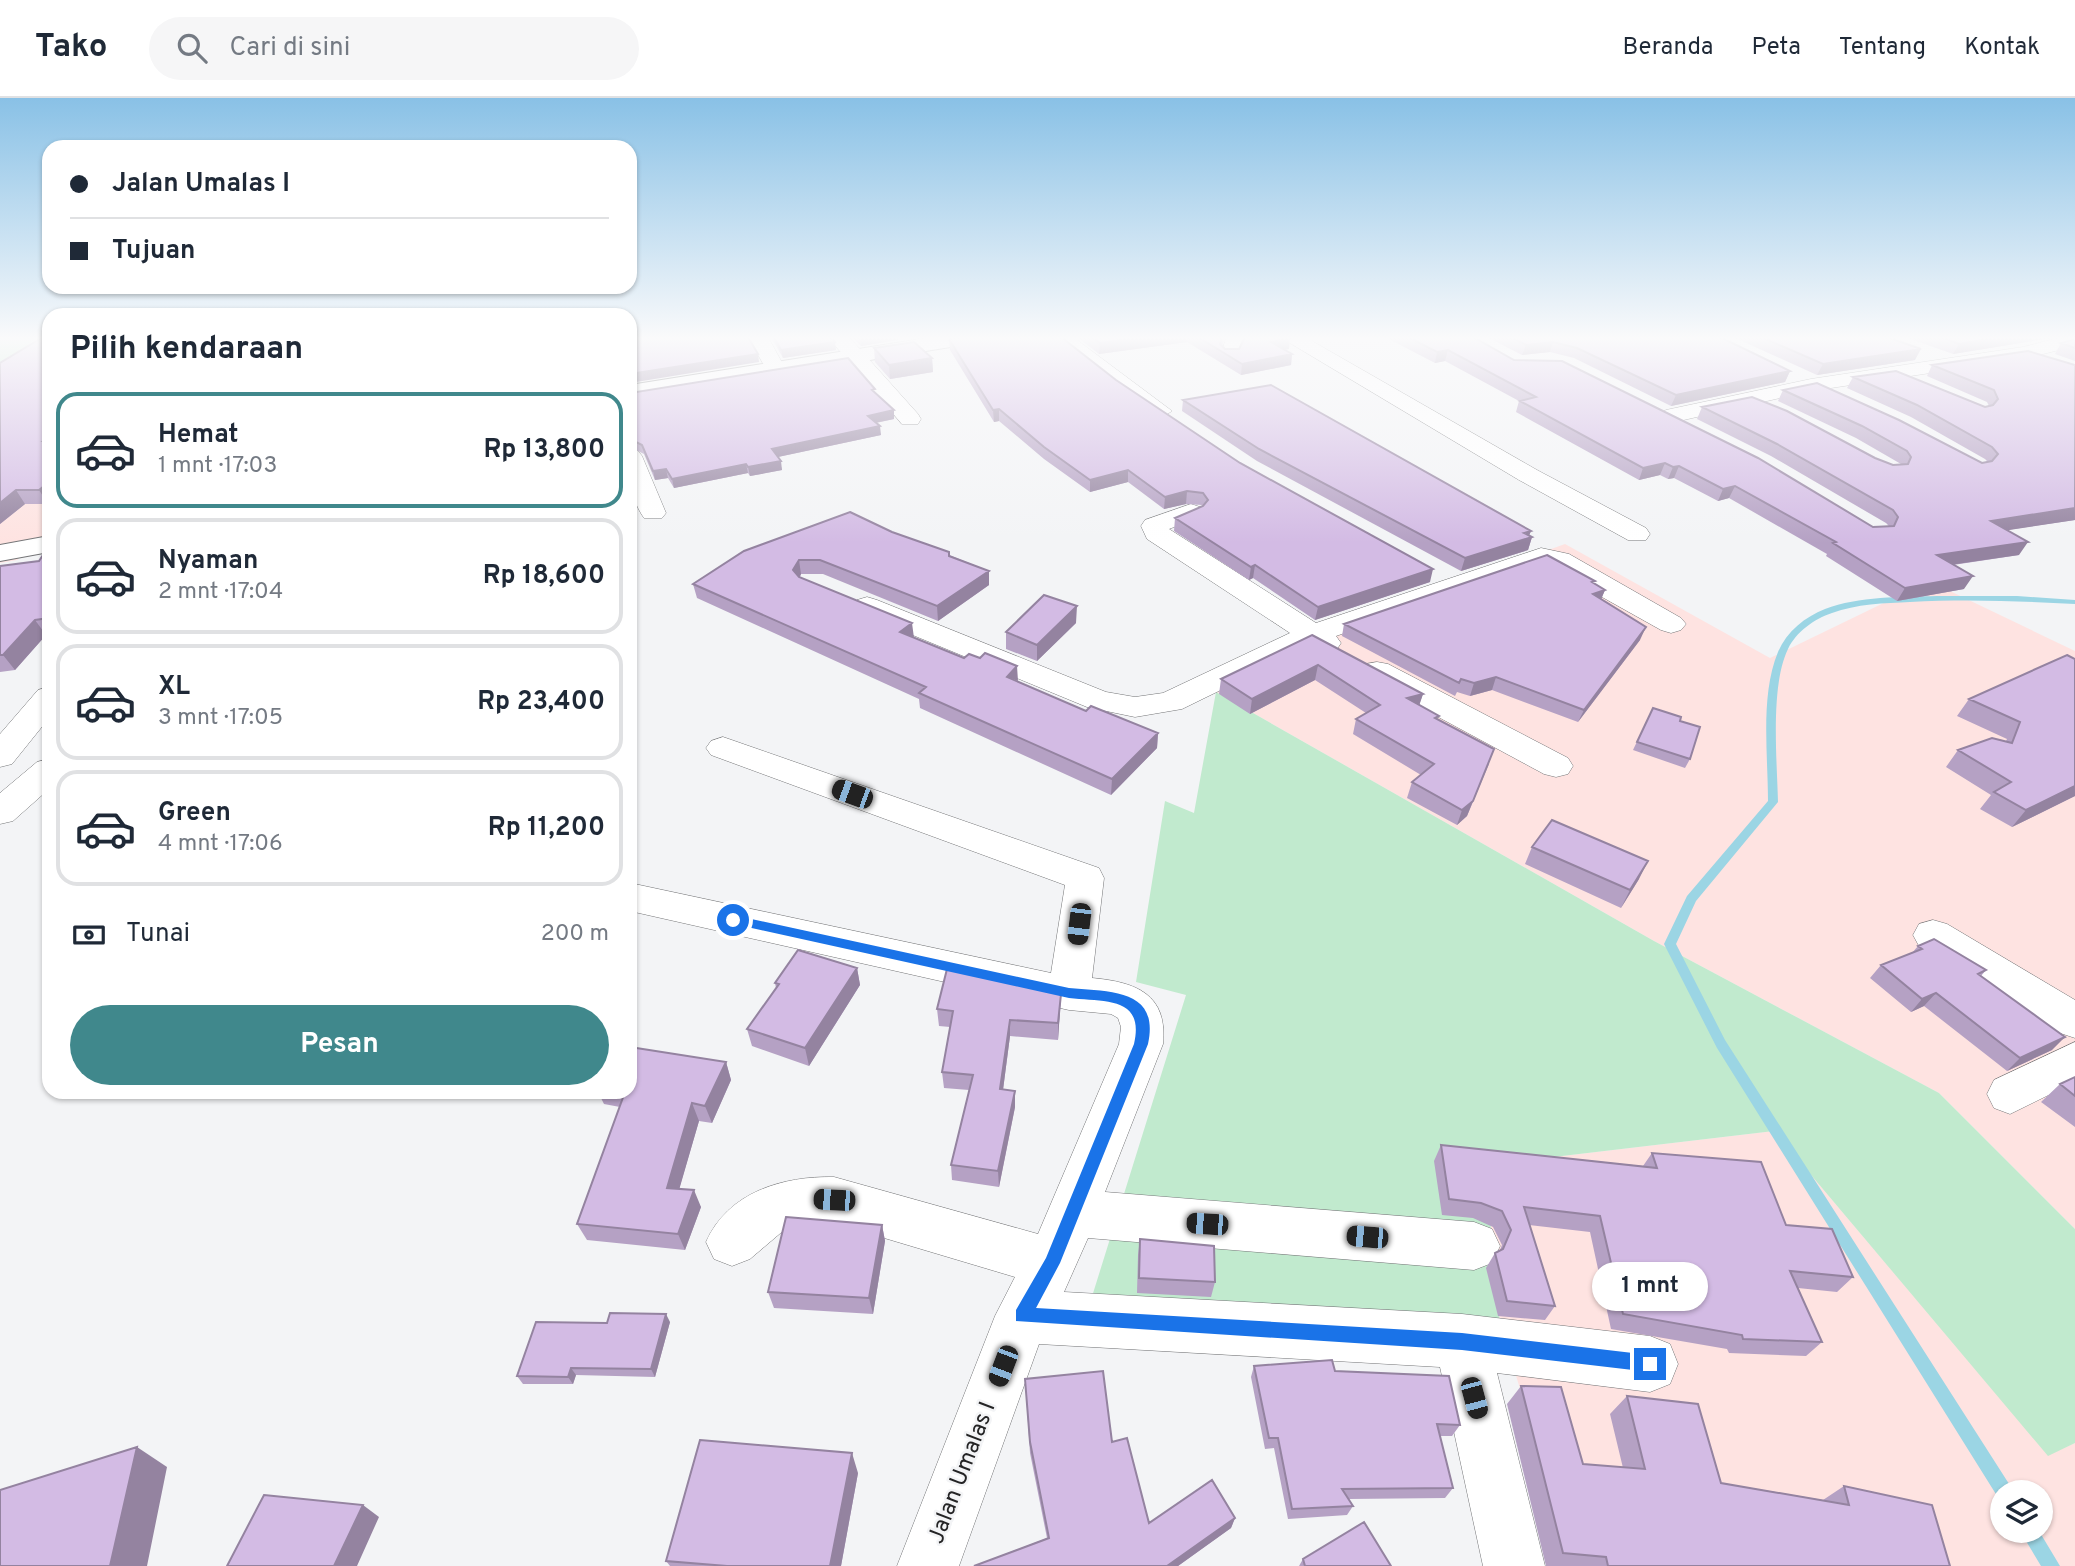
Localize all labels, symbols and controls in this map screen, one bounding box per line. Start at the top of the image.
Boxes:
search box [149,17,639,80]
text: Tako [35,27,107,69]
icon: search [173,29,211,67]
text: Cari di sini [229,32,350,65]
text: Beranda [1623,33,1714,63]
text: Peta [1752,33,1801,63]
text: Tentang [1839,33,1926,63]
text: Kontak [1964,33,2040,63]
text: Jalan Umalas I [112,168,290,201]
text: Tujuan [112,235,196,268]
text: Pilih kendaraan [70,330,303,370]
icon: car [74,419,137,482]
text: Hemat [158,419,238,452]
text: Rp 13,800 [483,434,605,467]
text: 1 mnt · 17:03 [158,452,277,481]
icon: car [74,545,137,608]
text: Nyaman [158,545,258,578]
text: Rp 18,600 [483,560,605,593]
text: 2 mnt · 17:04 [158,578,283,607]
icon: car [74,671,137,734]
text: XL [158,671,190,704]
text: Rp 23,400 [477,686,605,719]
text: 3 mnt · 17:05 [158,704,283,733]
car [829,777,876,811]
icon: car [74,797,137,860]
text: Green [158,797,231,830]
text: Rp 11,200 [488,812,605,845]
text: 4 mnt · 17:06 [158,830,283,859]
car [1067,902,1092,946]
route start [717,904,749,936]
icon: cash [70,916,108,954]
text: Tunai [126,918,190,951]
text: 200 m [541,920,609,949]
button: Pesan [70,1005,609,1085]
car [813,1188,856,1212]
car [1186,1212,1229,1236]
car [1346,1225,1389,1249]
callout: 1 mnt [1592,1262,1708,1312]
text: 1 mnt [1621,1272,1679,1301]
car [986,1343,1021,1389]
route end [1634,1348,1666,1380]
car [1459,1375,1490,1421]
street label: Jalan Umalas I [923,1398,1003,1548]
map controls [1990,1480,2053,1543]
button: layers [1990,1480,2053,1543]

